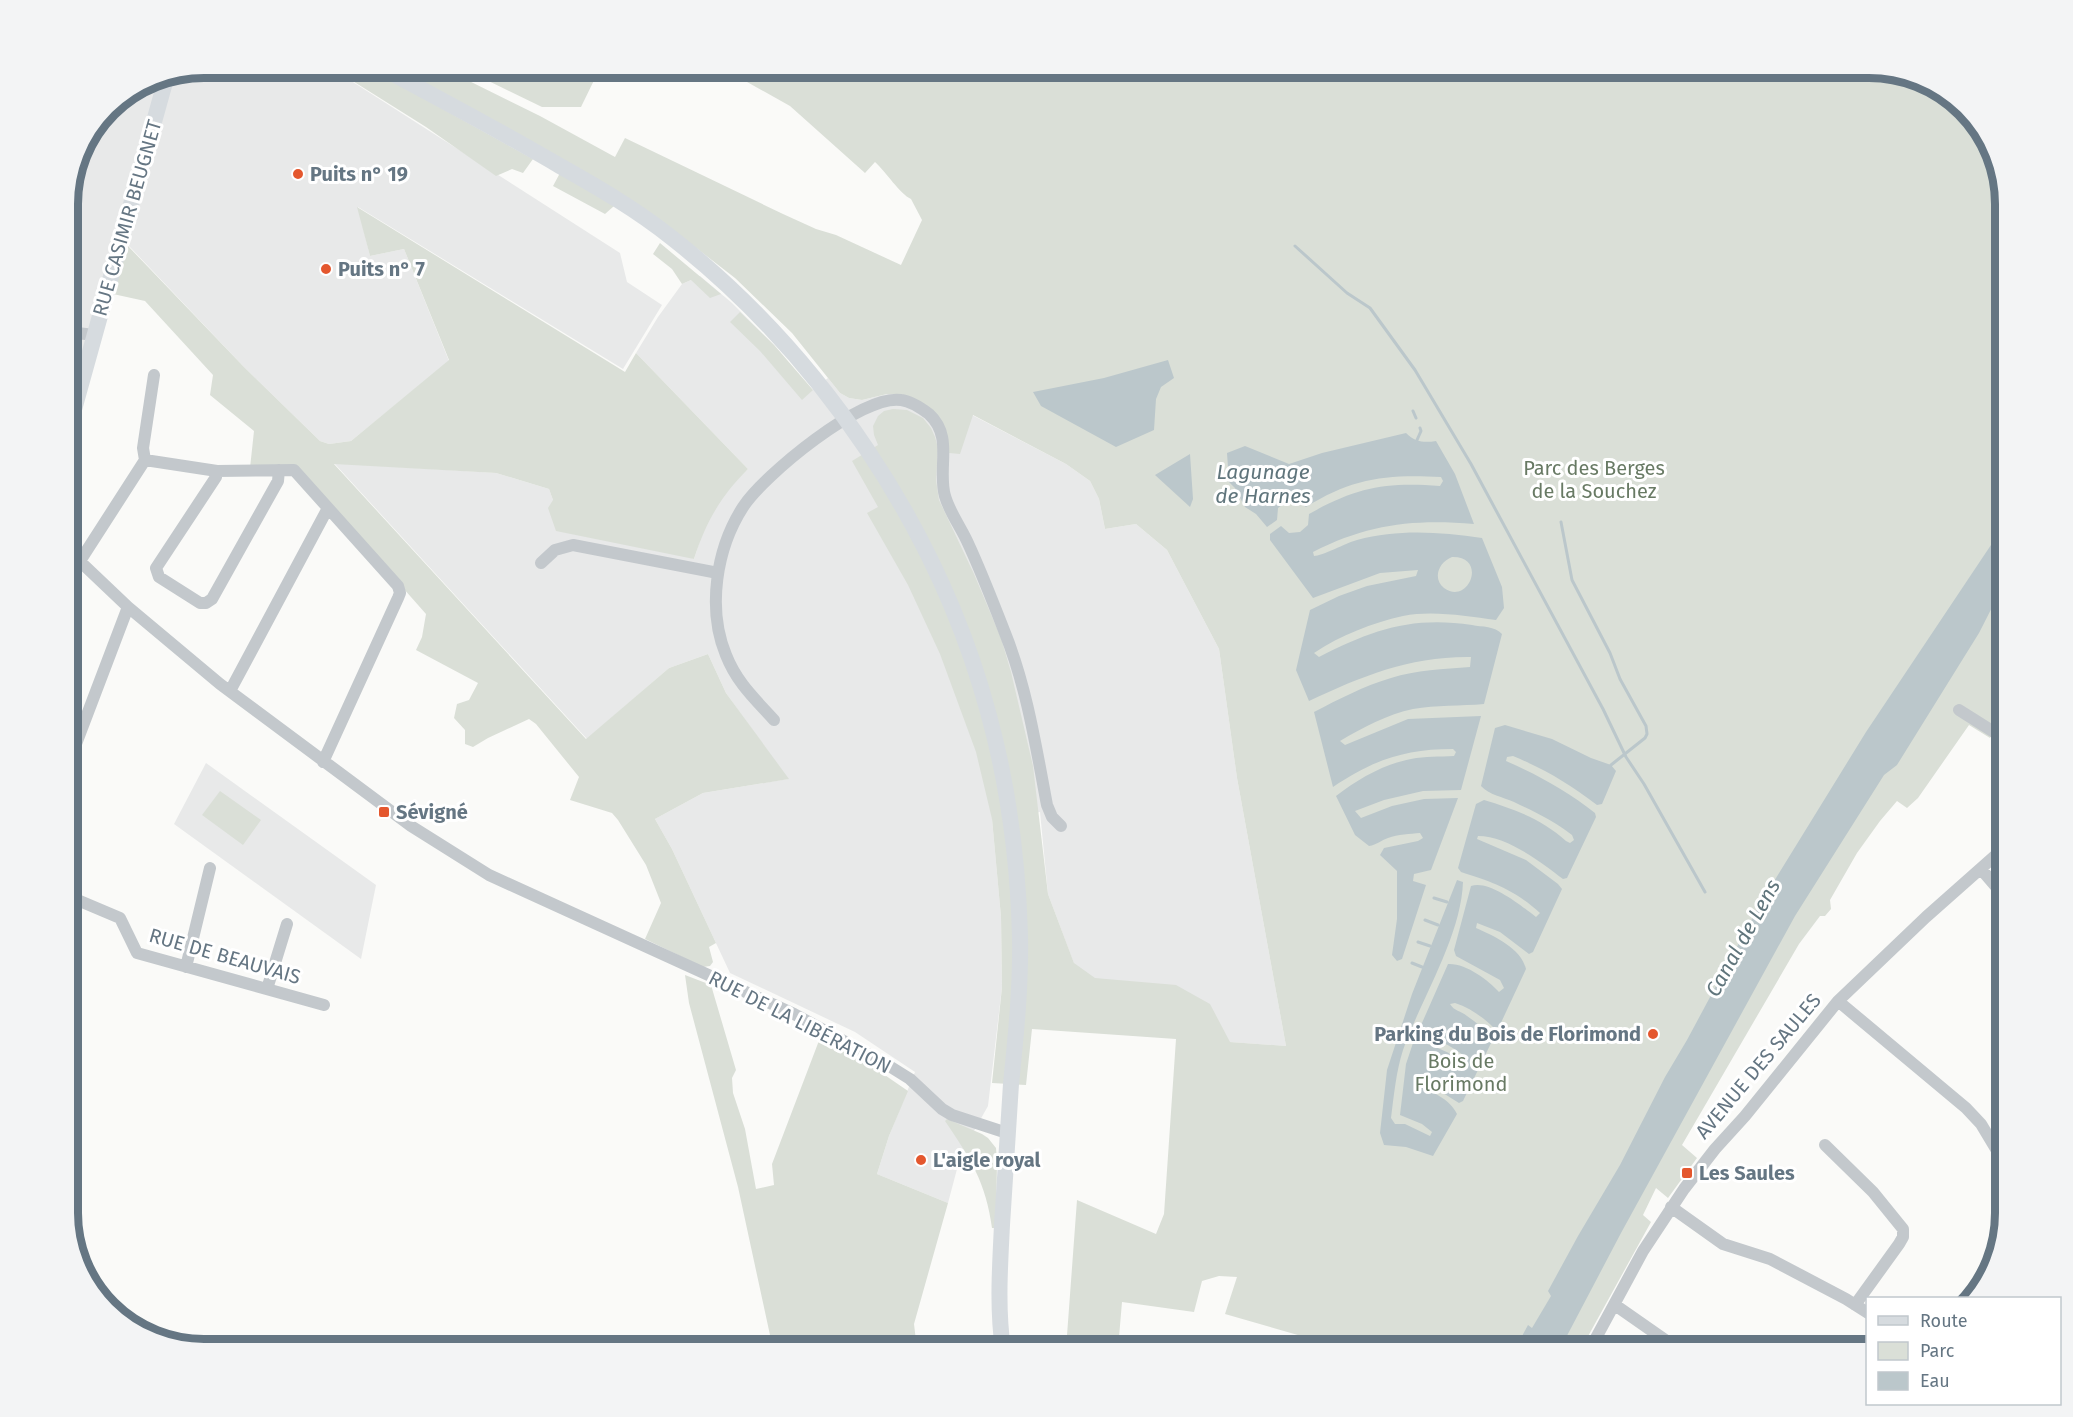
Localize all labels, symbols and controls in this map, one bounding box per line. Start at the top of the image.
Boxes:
street label: RUE CASIMIR BEUGNET [87,117,167,319]
place label: Puits n° 19 [310,162,408,186]
marker: Puits n° 19 [291,167,305,181]
place label: Puits n° 7 [338,257,425,281]
marker: Puits n° 7 [319,262,333,276]
park label: Parc des Berges de la Souchez [1523,456,1665,503]
water label: Lagunage de Harnes [1215,459,1311,509]
place label: Sévigné [396,800,468,824]
marker: Sévigné [377,805,391,819]
water label: Canal de Lens [1700,875,1786,1001]
street label: RUE DE BEAUVAIS [146,923,304,989]
street label: RUE DE LA LIBÉRATION [705,965,895,1079]
street label: AVENUE DES SAULES [1690,988,1826,1143]
place label: Parking du Bois de Florimond [1374,1022,1641,1046]
marker: Parking du Bois de Florimond [1646,1027,1660,1041]
park label: Bois de Florimond [1415,1049,1507,1096]
place label: L'aigle royal [933,1148,1041,1172]
marker: L'aigle royal [914,1153,928,1167]
place label: Les Saules [1699,1161,1795,1185]
marker: Les Saules [1680,1166,1694,1180]
legend [1866,1297,2061,1405]
text: Route [1920,1310,1968,1332]
text: Parc [1920,1340,1955,1362]
text: Eau [1920,1370,1950,1392]

